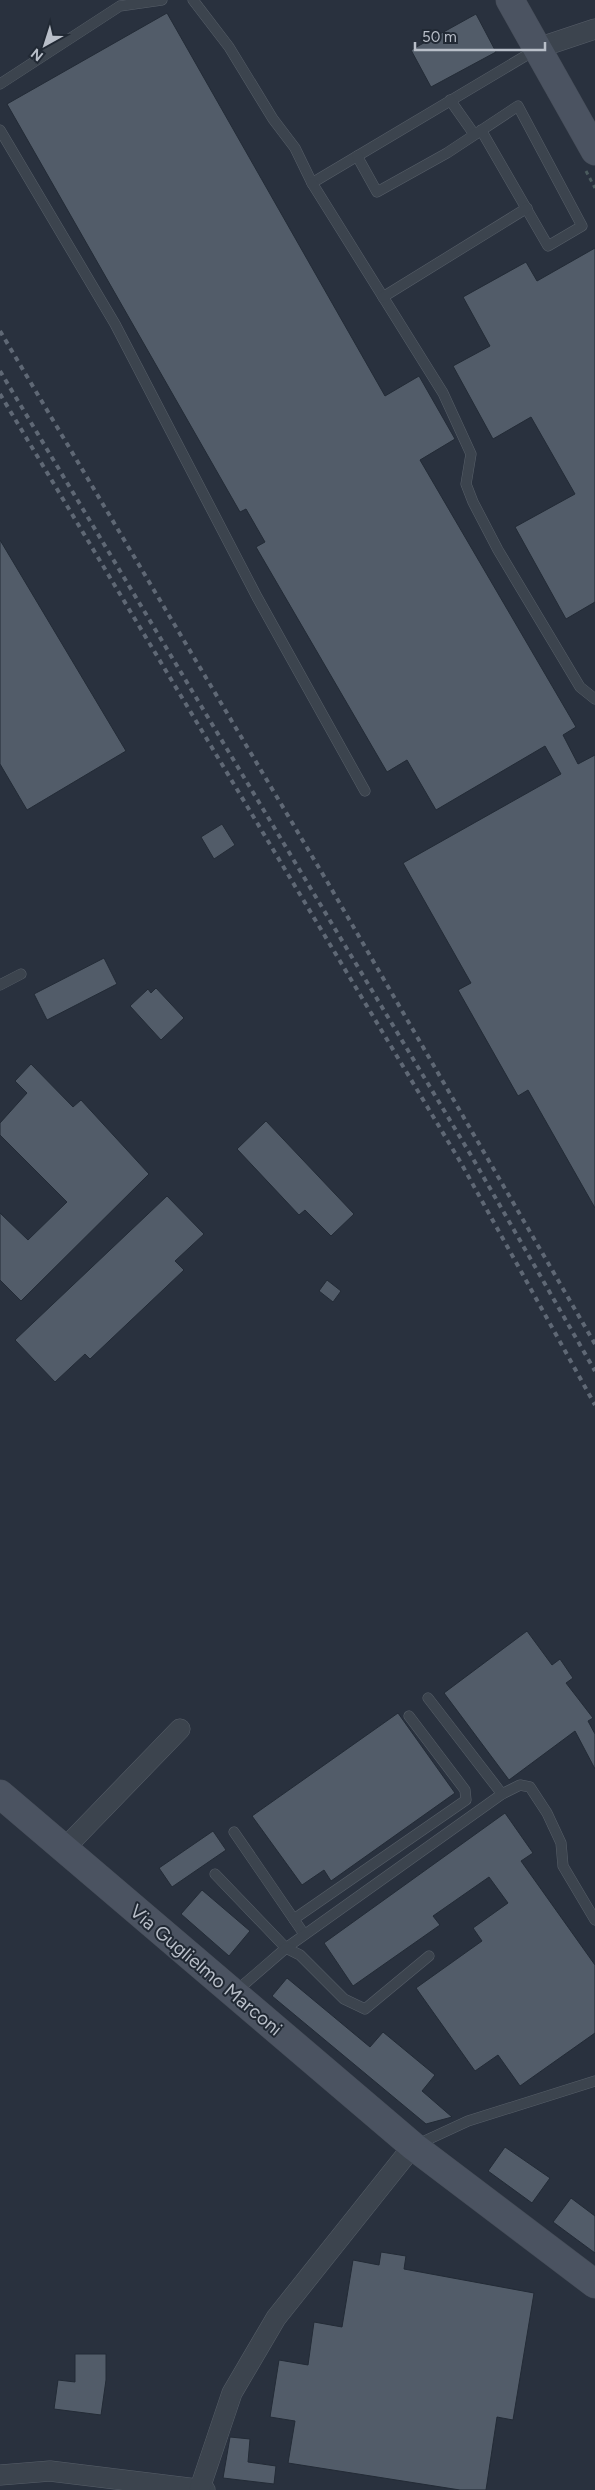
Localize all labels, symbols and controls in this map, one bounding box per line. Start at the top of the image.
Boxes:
north arrow [20,20,70,70]
scale bar [415,20,545,52]
text: 50 m [422,28,457,46]
text: N [28,45,47,65]
street label: Via Guglielmo Marconi [125,1900,287,2040]

